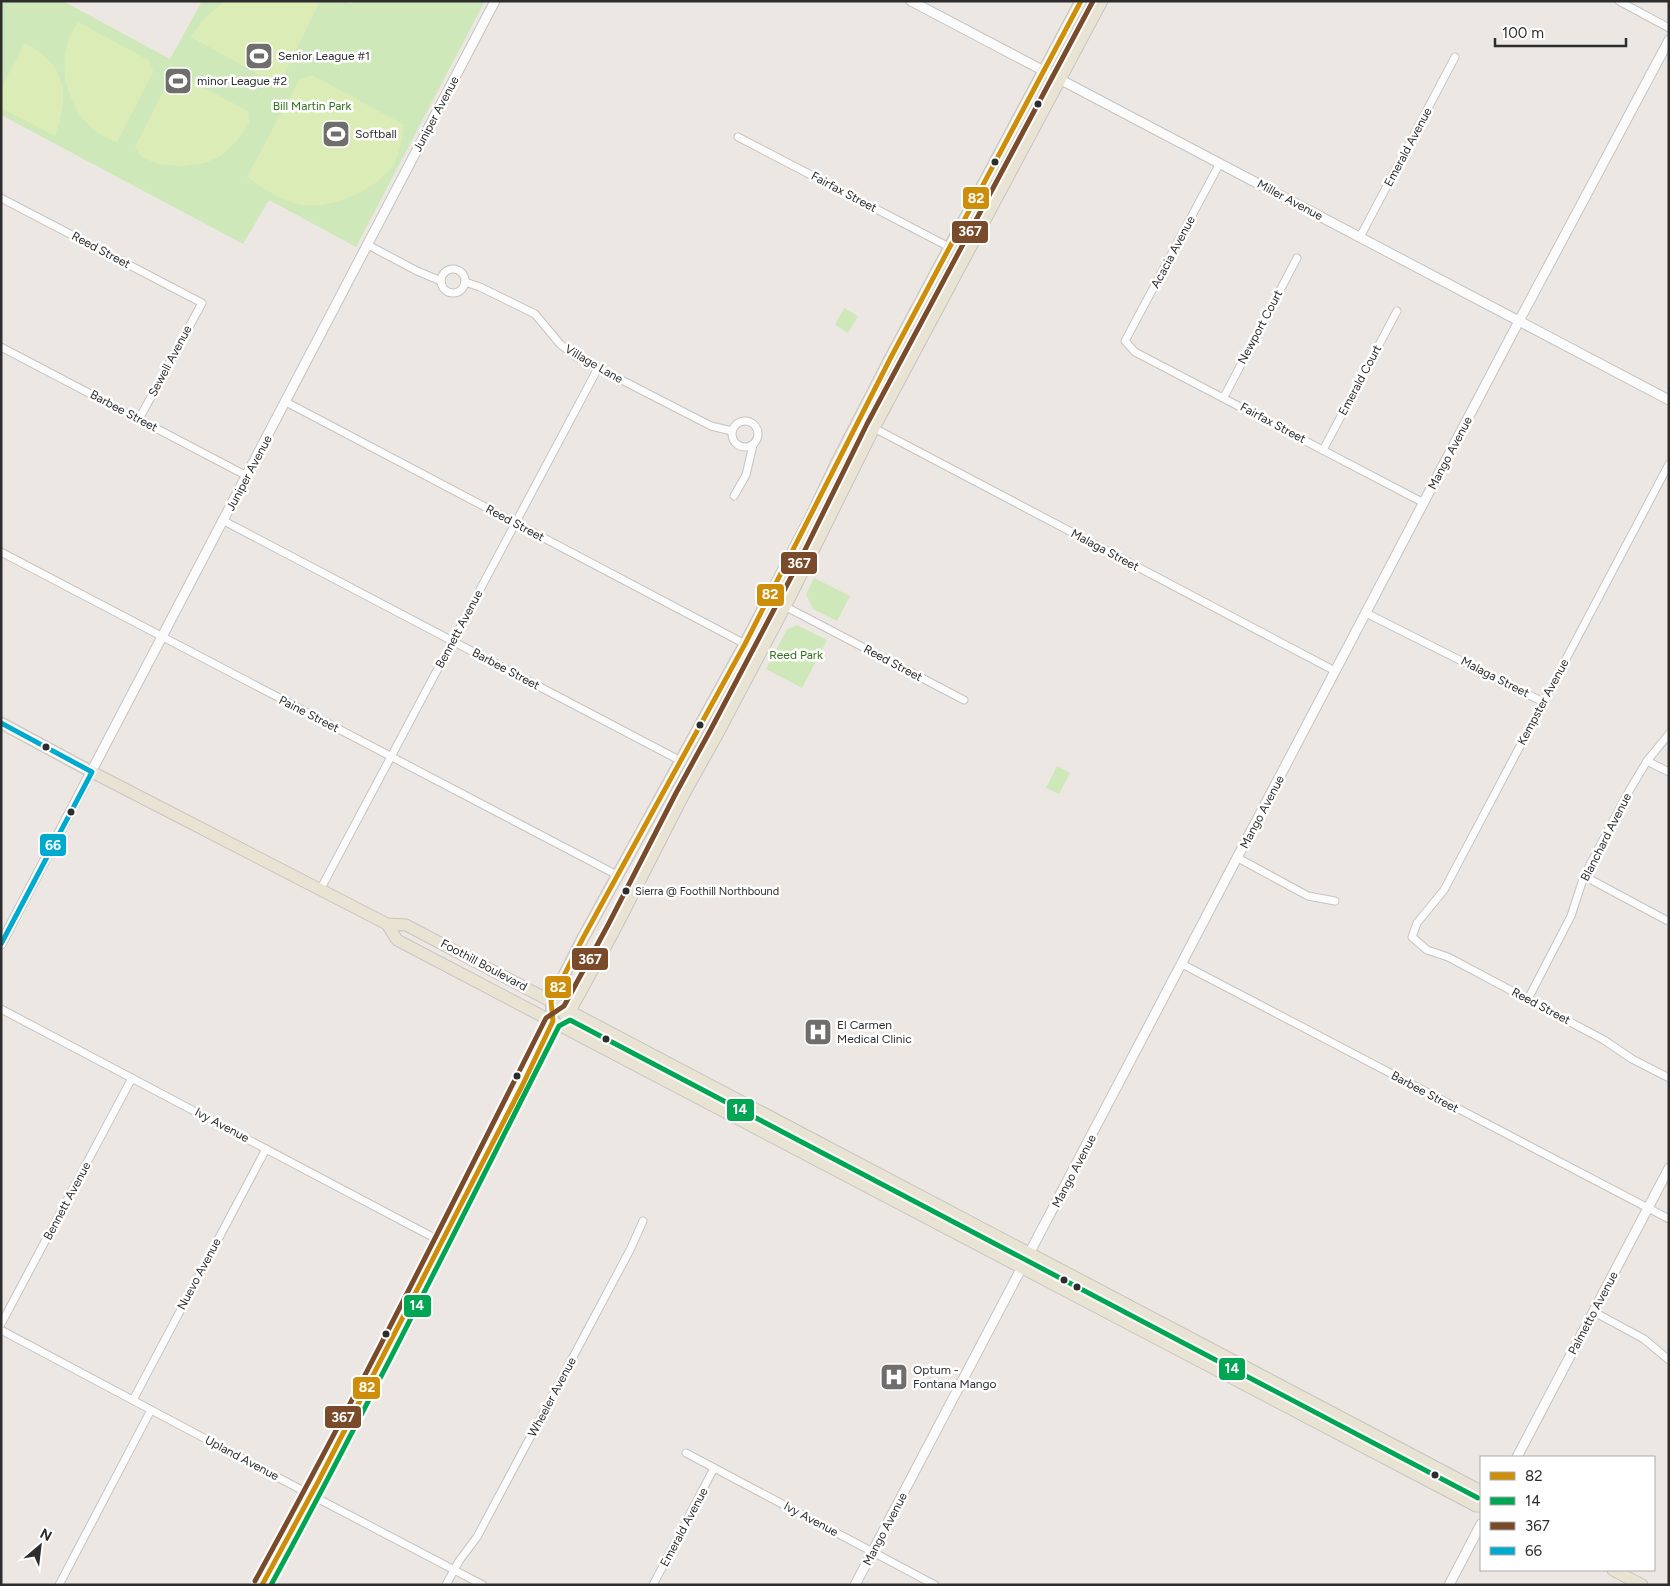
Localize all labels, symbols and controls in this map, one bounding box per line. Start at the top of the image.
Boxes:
scale bar [1495,15,1626,47]
text: 100 m [1502,24,1544,42]
sports icon: Senior League #1 [244,41,274,71]
place label: Senior League #1 [278,49,370,63]
sports icon: minor League #2 [163,66,193,96]
street label: Juniper Avenue [410,73,462,154]
place label: minor League #2 [197,74,287,88]
park label: Bill Martin Park [273,99,351,113]
unlabelled marker [1033,99,1043,109]
street label: Emerald Avenue [1381,105,1435,189]
sports icon: Softball [321,119,351,149]
place label: Softball [355,127,397,141]
unlabelled marker [990,157,1000,167]
street label: Fairfax Street [809,169,880,215]
street label: Miller Avenue [1255,177,1326,223]
line badge: 82 [962,186,990,210]
text: 82 [968,190,984,207]
street label: Acacia Avenue [1148,213,1198,290]
line badge: 367 [951,220,989,244]
text: 367 [958,223,982,240]
street label: Reed Street [69,229,133,271]
street label: Newport Court [1235,287,1286,366]
street label: Sewell Avenue [145,323,195,399]
street label: Village Lane [562,342,626,386]
street label: Emerald Court [1336,342,1385,418]
street label: Barbee Street [88,387,160,435]
street label: Fairfax Street [1238,400,1309,446]
street label: Mango Avenue [1425,414,1475,492]
street label: Juniper Avenue [223,432,275,513]
street label: Reed Street [483,502,547,544]
street label: Malaga Street [1069,526,1142,574]
line badge: 367 [780,551,818,575]
text: 367 [787,555,811,572]
line badge: 82 [756,583,785,607]
text: 82 [762,586,778,603]
street label: Bennett Avenue [433,587,486,670]
street label: Reed Street [861,642,925,684]
street label: Barbee Street [470,645,542,693]
park label: Reed Park [769,648,823,662]
street label: Malaga Street [1459,654,1532,700]
street label: Kempster Avenue [1514,656,1572,747]
street label: Paine Street [277,693,342,735]
unlabelled marker [695,720,705,730]
unlabelled marker [41,742,51,752]
street label: Mango Avenue [1237,773,1287,851]
street label: Blanchard Avenue [1578,790,1634,883]
unlabelled marker [66,807,76,817]
line badge: 66 [39,833,67,857]
text: 66 [45,837,61,854]
place label: Sierra @ Foothill Northbound [635,885,779,898]
marker: Sierra @ Foothill Northbound [621,886,631,896]
street label: Foothill Boulevard [438,936,530,994]
line badge: 367 [571,947,609,971]
text: 367 [578,951,602,968]
line badge: 82 [544,975,572,999]
text: 82 [550,979,566,996]
street label: Reed Street [1509,985,1573,1027]
hospital icon: El Carmen Medical Clinic [803,1017,833,1047]
place label: El Carmen Medical Clinic [837,1018,912,1046]
unlabelled marker [601,1034,611,1044]
street label: Barbee Street [1389,1068,1461,1116]
unlabelled marker [512,1071,522,1081]
line badge: 14 [726,1098,755,1122]
text: 14 [733,1101,748,1118]
street label: Ivy Avenue [193,1105,252,1145]
street label: Mango Avenue [1049,1132,1099,1210]
street label: Bennett Avenue [41,1159,94,1242]
street label: Nuevo Avenue [174,1235,224,1312]
street label: Palmetto Avenue [1565,1269,1621,1357]
unlabelled marker [1059,1275,1069,1285]
unlabelled marker [1072,1282,1082,1292]
line badge: 14 [403,1294,432,1318]
text: 14 [410,1297,425,1314]
unlabelled marker [381,1329,391,1339]
street label: Wheeler Avenue [525,1354,579,1439]
line badge: 14 [1218,1357,1246,1381]
text: 14 [1225,1360,1240,1377]
hospital icon: Optum - Fontana Mango [879,1362,909,1392]
place label: Optum - Fontana Mango [913,1363,997,1391]
line badge: 82 [352,1376,381,1400]
text: 82 [359,1379,375,1396]
line badge: 367 [324,1405,362,1429]
text: 367 [331,1409,355,1426]
street label: Upland Avenue [203,1433,282,1484]
legend [1480,1456,1655,1571]
text: 82 [1525,1467,1543,1485]
unlabelled marker [1430,1470,1440,1480]
street label: Emerald Avenue [657,1485,711,1569]
street label: Mango Avenue [860,1490,910,1568]
text: 14 [1525,1492,1541,1510]
street label: Ivy Avenue [782,1499,841,1539]
text: 367 [1525,1517,1550,1535]
north arrow [15,1521,65,1571]
text: N [37,1525,55,1545]
text: 66 [1525,1542,1542,1560]

